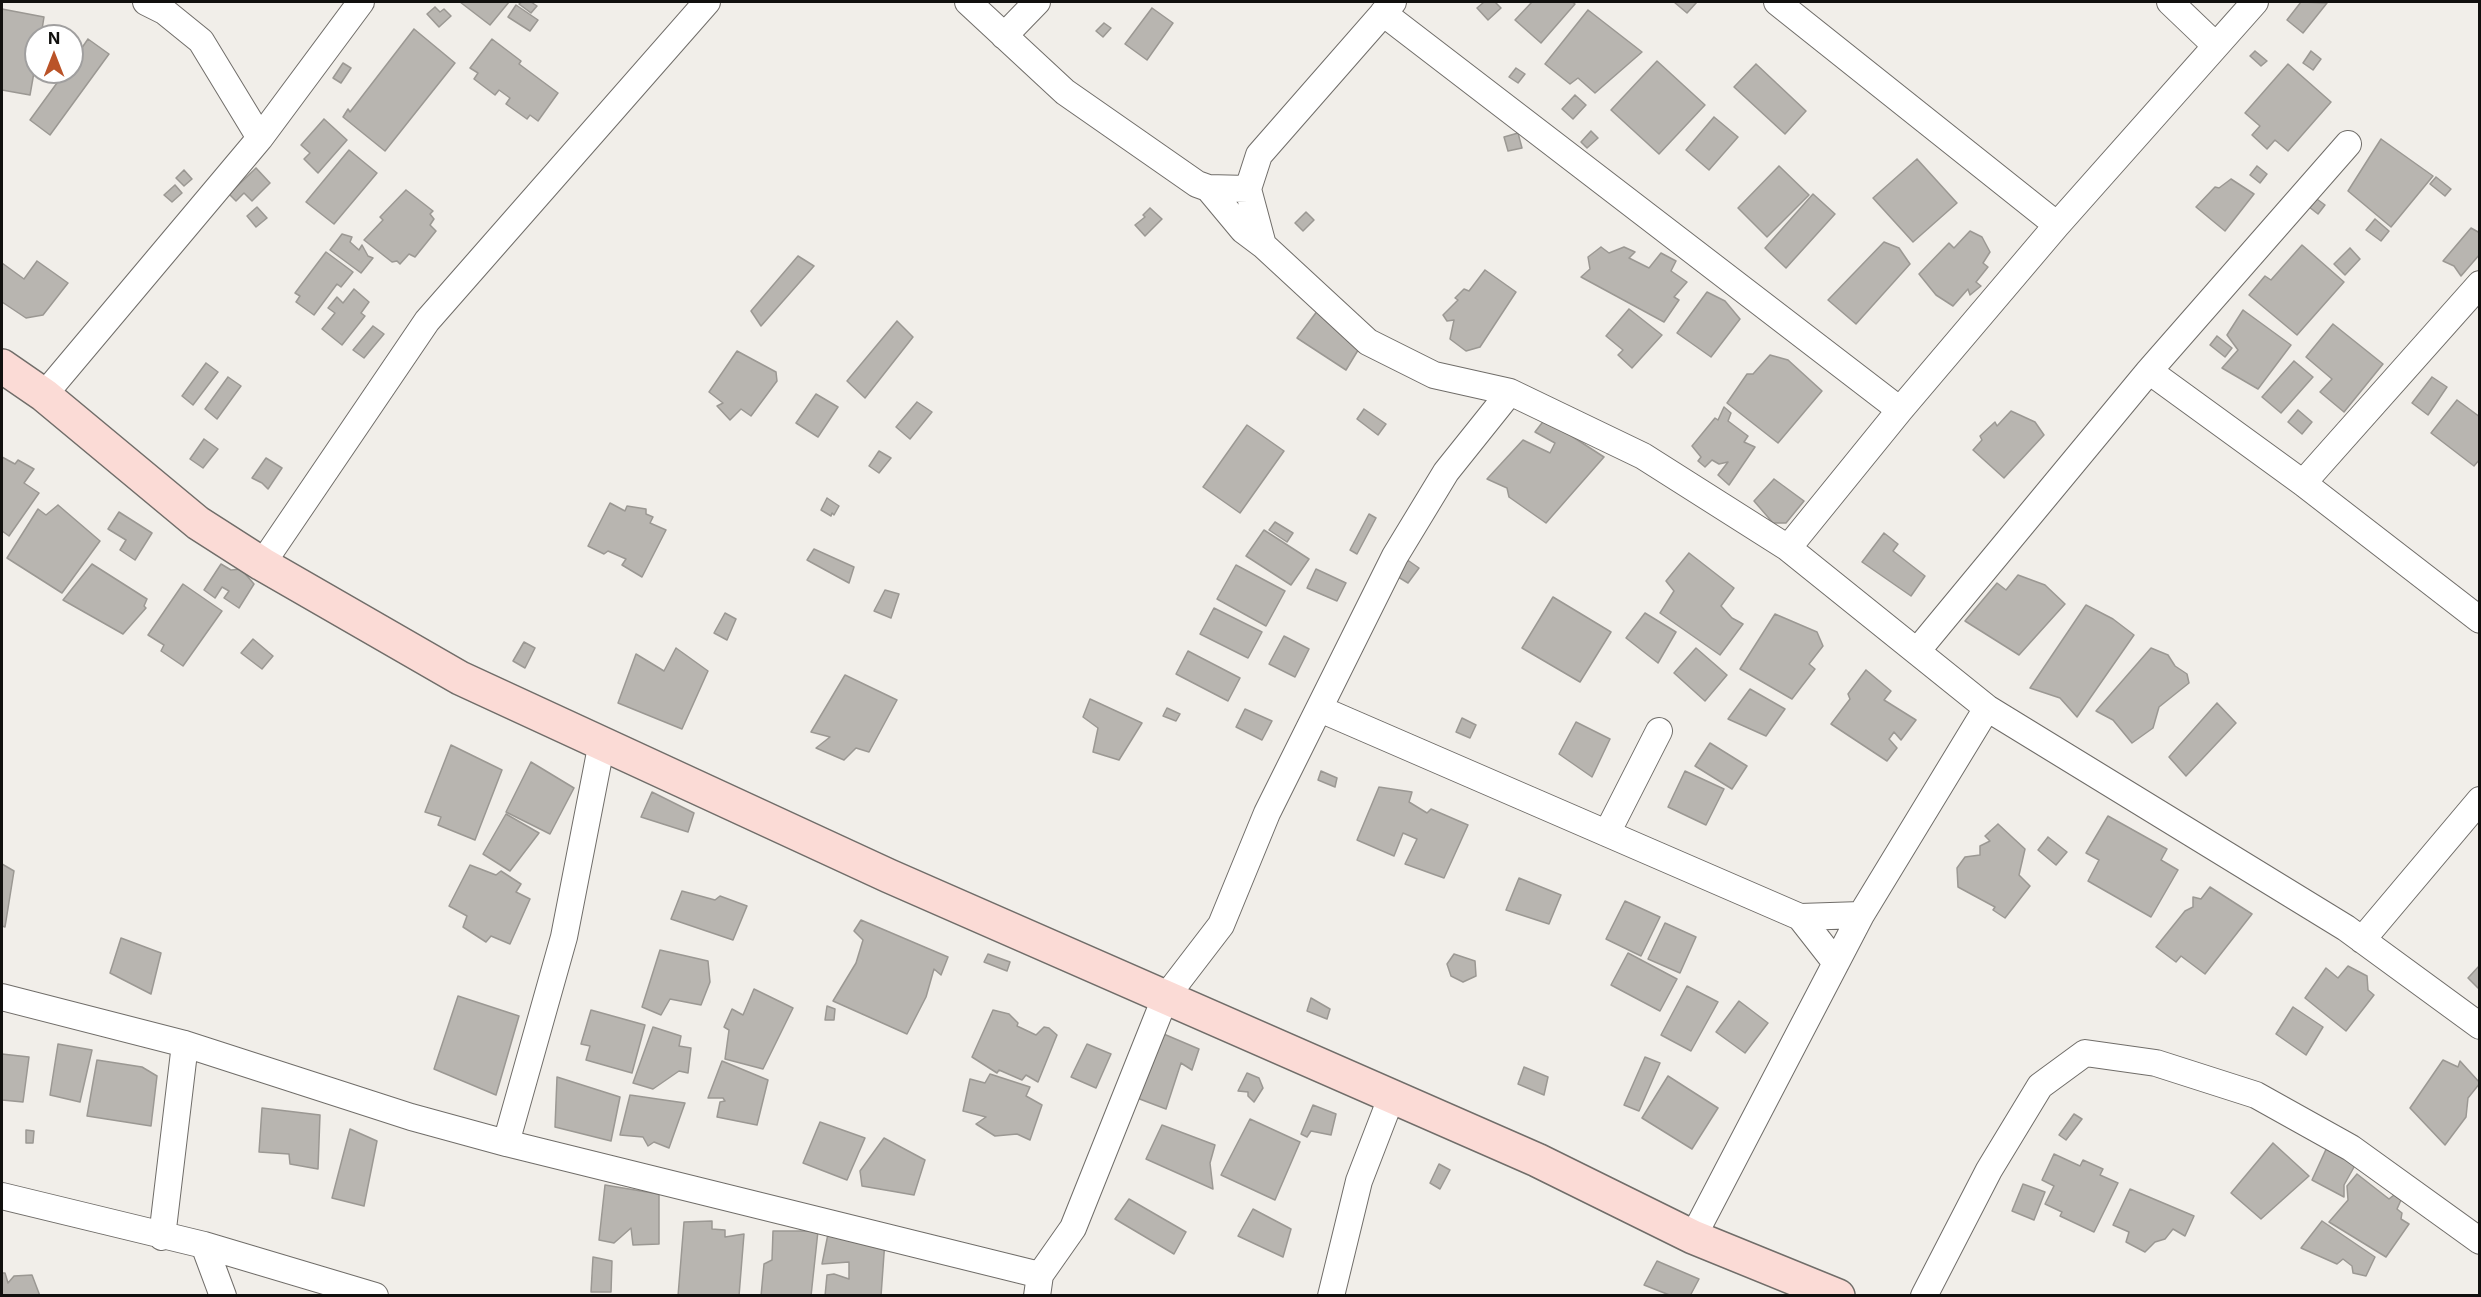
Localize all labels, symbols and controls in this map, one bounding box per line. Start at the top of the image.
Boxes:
north arrow [24,24,84,84]
text: N [48,28,60,48]

